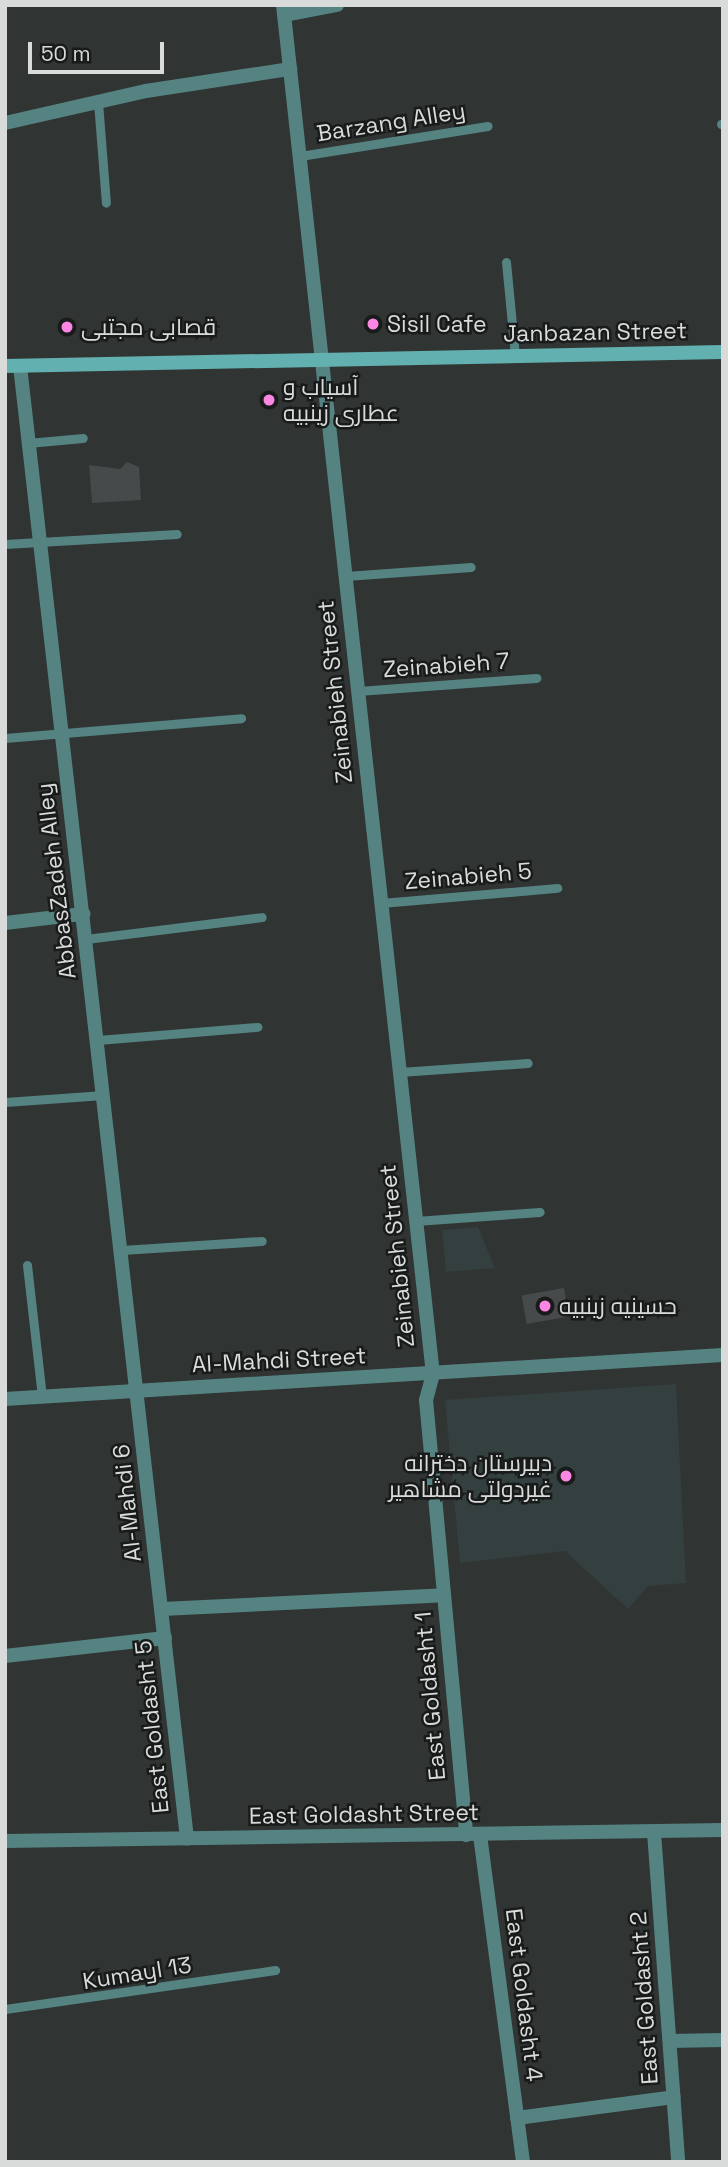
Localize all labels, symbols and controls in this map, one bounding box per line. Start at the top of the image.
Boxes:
scale bar [32,28,168,72]
text: 50 m [41,40,91,67]
street label: Barzang Alley [315,97,467,147]
place label: Sisil Cafe [387,310,487,338]
place label: قصابی مجتبی [81,313,216,341]
marker: Sisil Cafe [365,316,381,332]
street label: Janbazan Street [503,317,687,347]
marker: قصابی مجتبی [59,319,75,335]
place label: آسیاب و عطاری زینبیه [283,373,399,427]
marker: آسیاب و عطاری زینبیه [261,392,277,408]
street label: Zeinabieh Street [312,599,358,785]
street label: Zeinabieh 7 [382,647,510,683]
street label: AbbasZadeh Alley [30,781,82,981]
street label: Zeinabieh 5 [403,857,533,895]
street label: Zeinabieh Street [374,1163,420,1349]
place label: حسینیه زینبیه [559,1292,677,1320]
marker: حسینیه زینبیه [537,1298,553,1314]
street label: Al-Mahdi Street [191,1342,367,1378]
street label: Al-Mahdi 6 [107,1443,147,1563]
place label: دبیرستان دخترانه غیردولتی مشاهیر [388,1449,552,1503]
marker: دبیرستان دخترانه غیردولتی مشاهیر [558,1468,574,1484]
street label: East Goldasht 1 [409,1610,451,1782]
street label: East Goldasht 5 [129,1639,175,1815]
street label: East Goldasht Street [249,1798,479,1830]
street label: East Goldasht 4 [500,1907,548,2083]
street label: East Goldasht 2 [624,1910,664,2086]
street label: Kumayl 13 [81,1951,193,1995]

